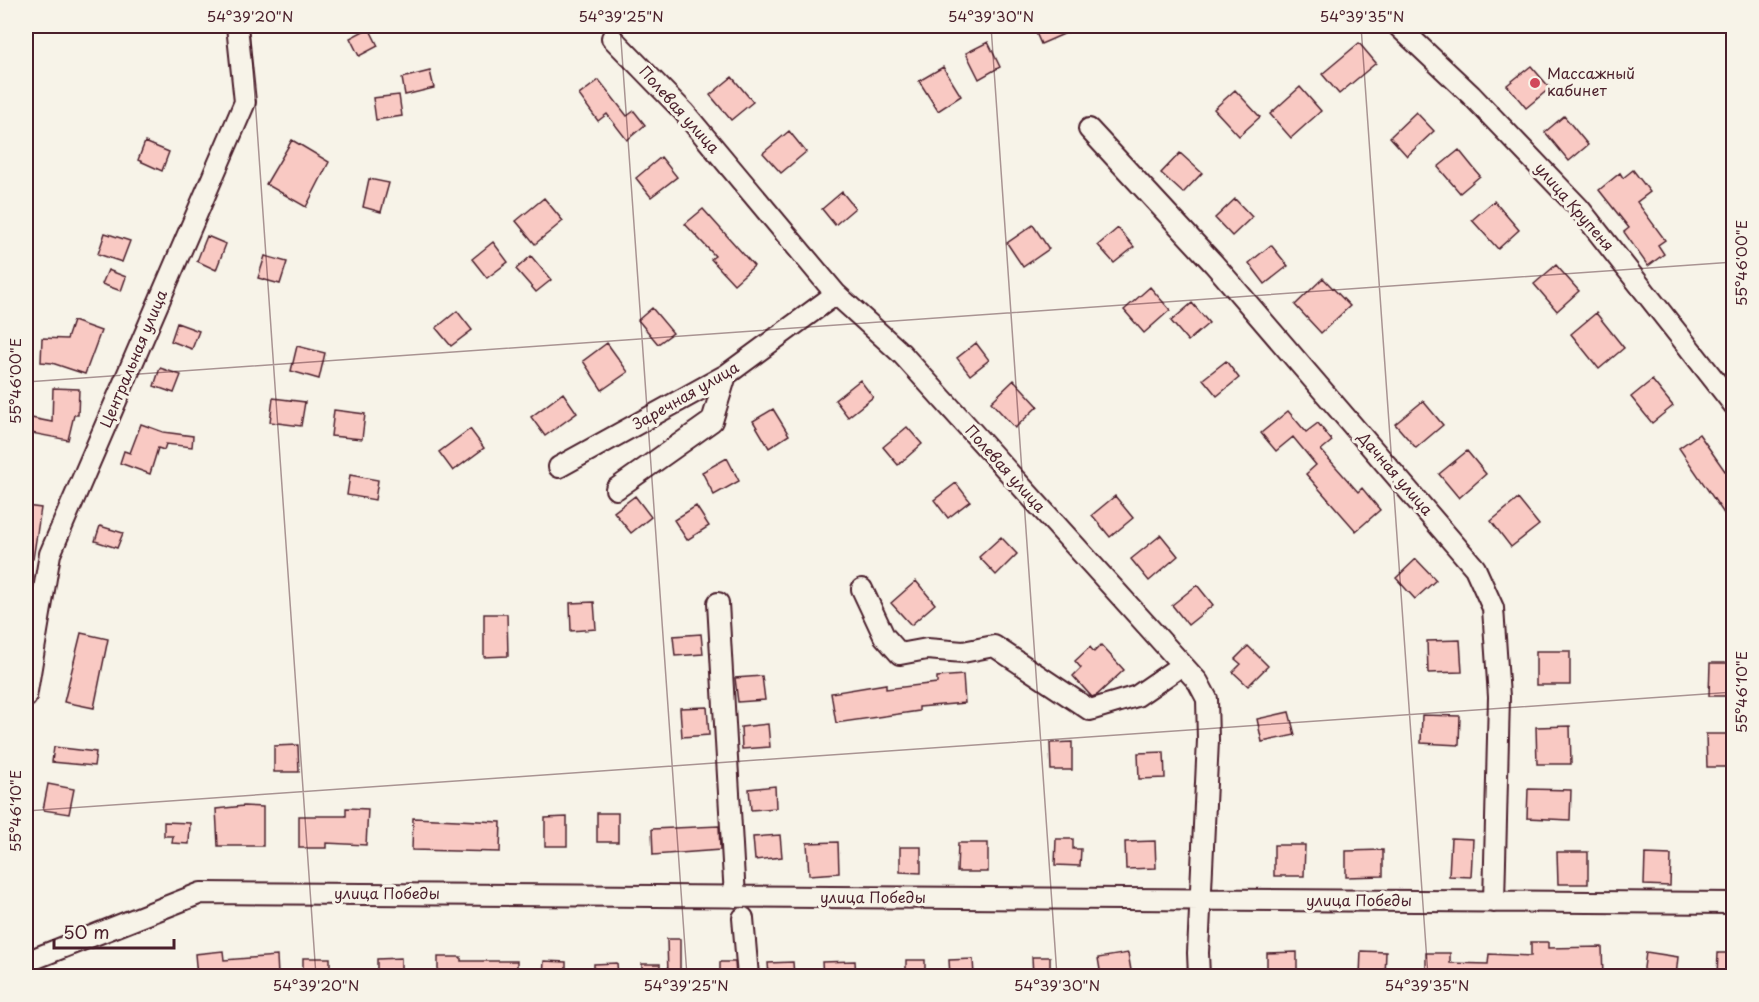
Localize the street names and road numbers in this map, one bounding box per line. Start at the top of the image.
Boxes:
street label: Полевая улица [634,60,726,158]
street label: улица Крупеня [1530,157,1620,255]
street label: Центральная улица [93,285,172,431]
street label: Заречная улица [628,355,743,435]
street label: Полевая улица [960,419,1052,517]
street label: Дачная улица [1353,425,1439,520]
street label: улица Победы [334,881,440,904]
street label: улица Победы [820,885,926,908]
street label: улица Победы [1306,888,1412,911]

